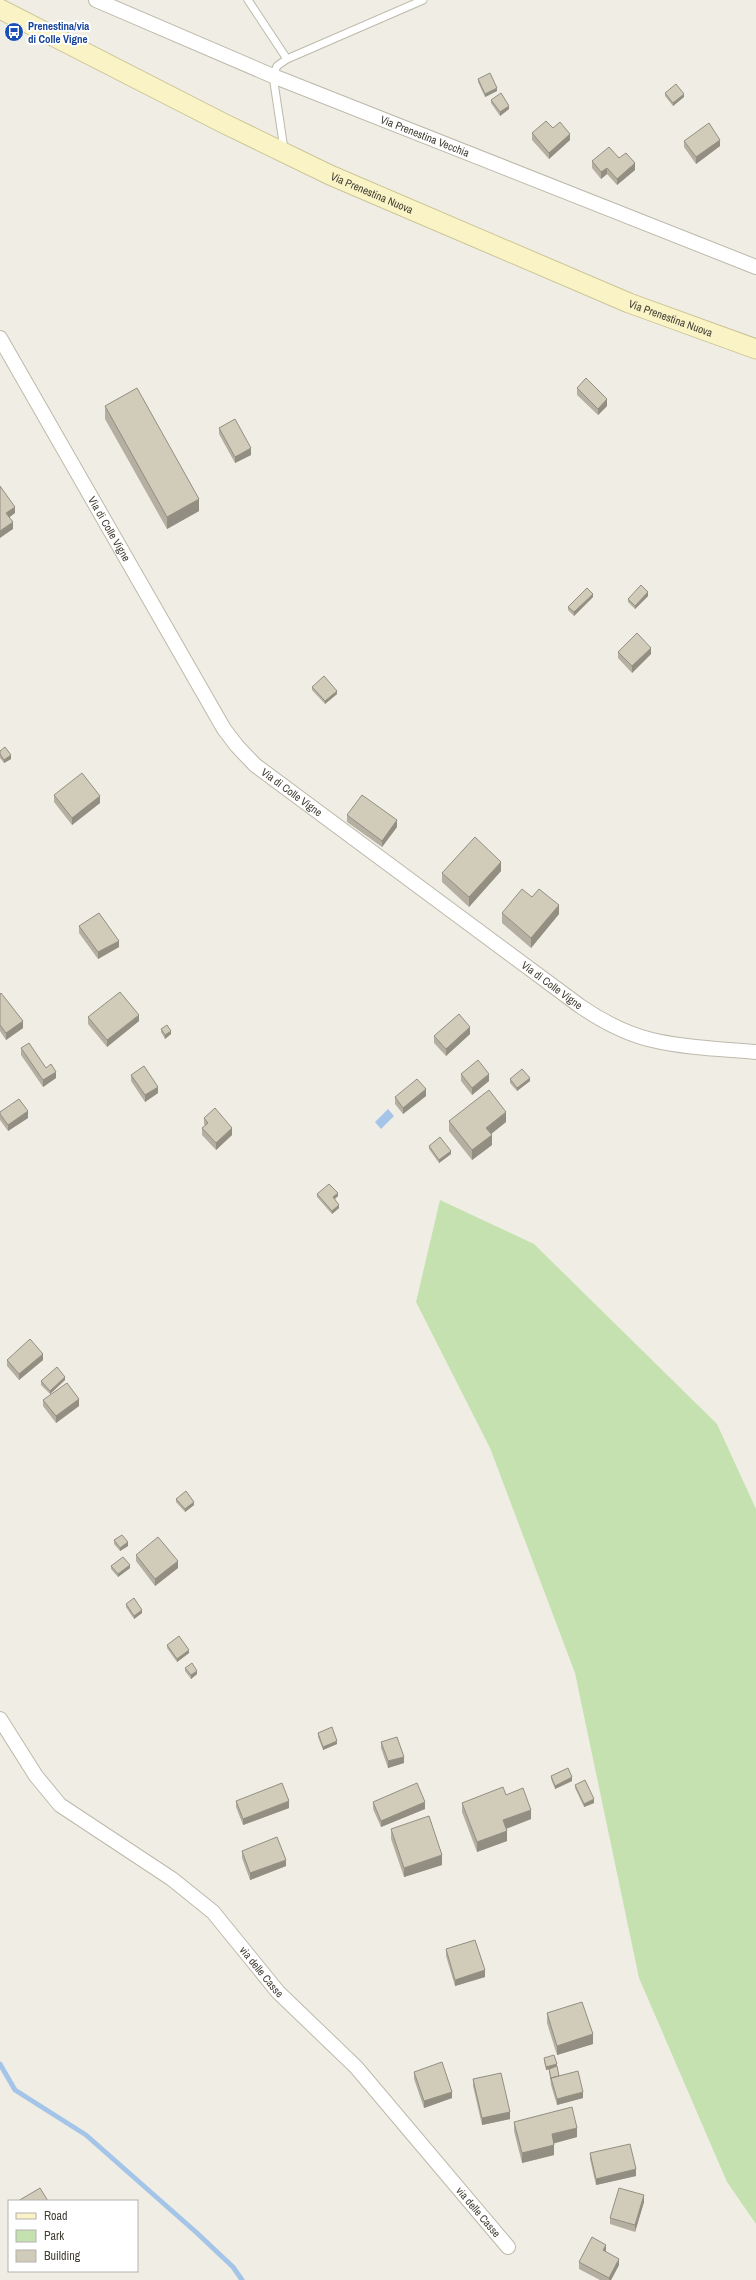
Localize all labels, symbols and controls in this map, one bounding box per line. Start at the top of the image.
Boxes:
place label: Prenestina/via di Colle Vigne [28,19,89,46]
bus stop icon: Prenestina/via di Colle Vigne [3,21,25,43]
street label: Via Prenestina Vecchia [378,112,471,160]
street label: Via Prenestina Nuova [329,169,415,217]
street label: Via Prenestina Nuova [627,296,715,340]
street label: Via di Colle Vigne [85,494,133,564]
street label: Via di Colle Vigne [258,765,325,820]
street label: Via di Colle Vigne [519,958,585,1013]
street label: via delle Casse [237,1943,286,2000]
street label: via delle Casse [453,2184,504,2240]
legend [8,2200,138,2272]
text: Road [44,2208,68,2224]
text: Park [44,2228,64,2244]
text: Building [44,2248,81,2264]

